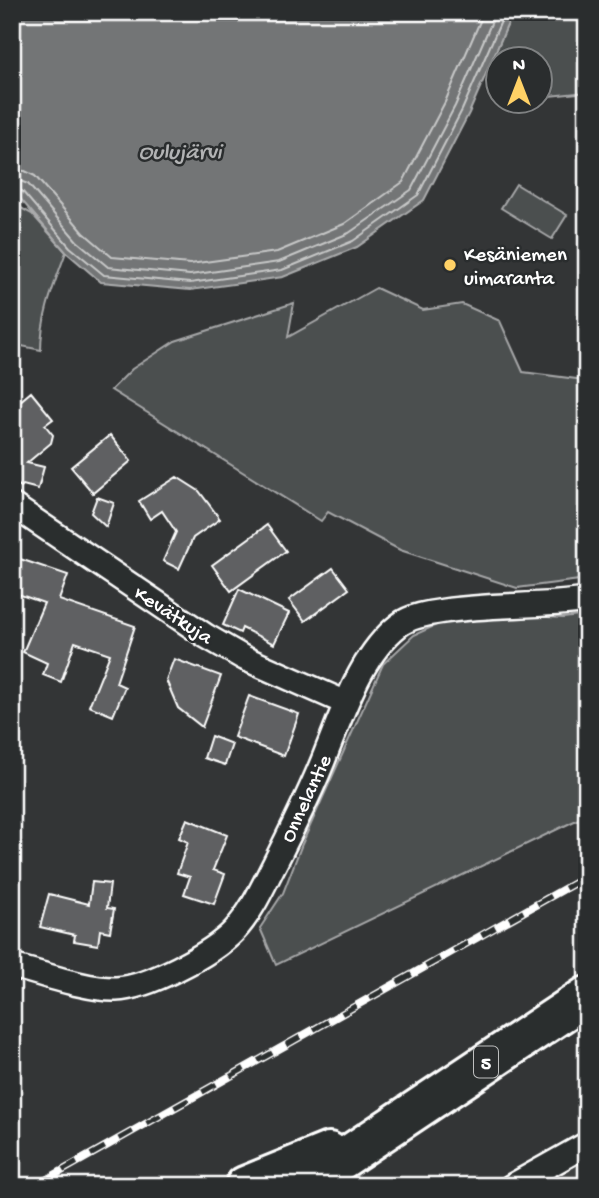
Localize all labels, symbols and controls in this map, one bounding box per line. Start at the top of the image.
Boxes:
north arrow [484,46,554,116]
text: N [513,55,525,78]
water label: Oulujärvi [138,140,225,167]
place label: Kesäniemen uimaranta [464,244,567,293]
marker: Kesäniemen uimaranta [442,257,458,273]
street label: Kevätkuja [128,582,217,652]
street label: Onnelantie [277,751,340,847]
road number: 5 [474,1046,498,1078]

